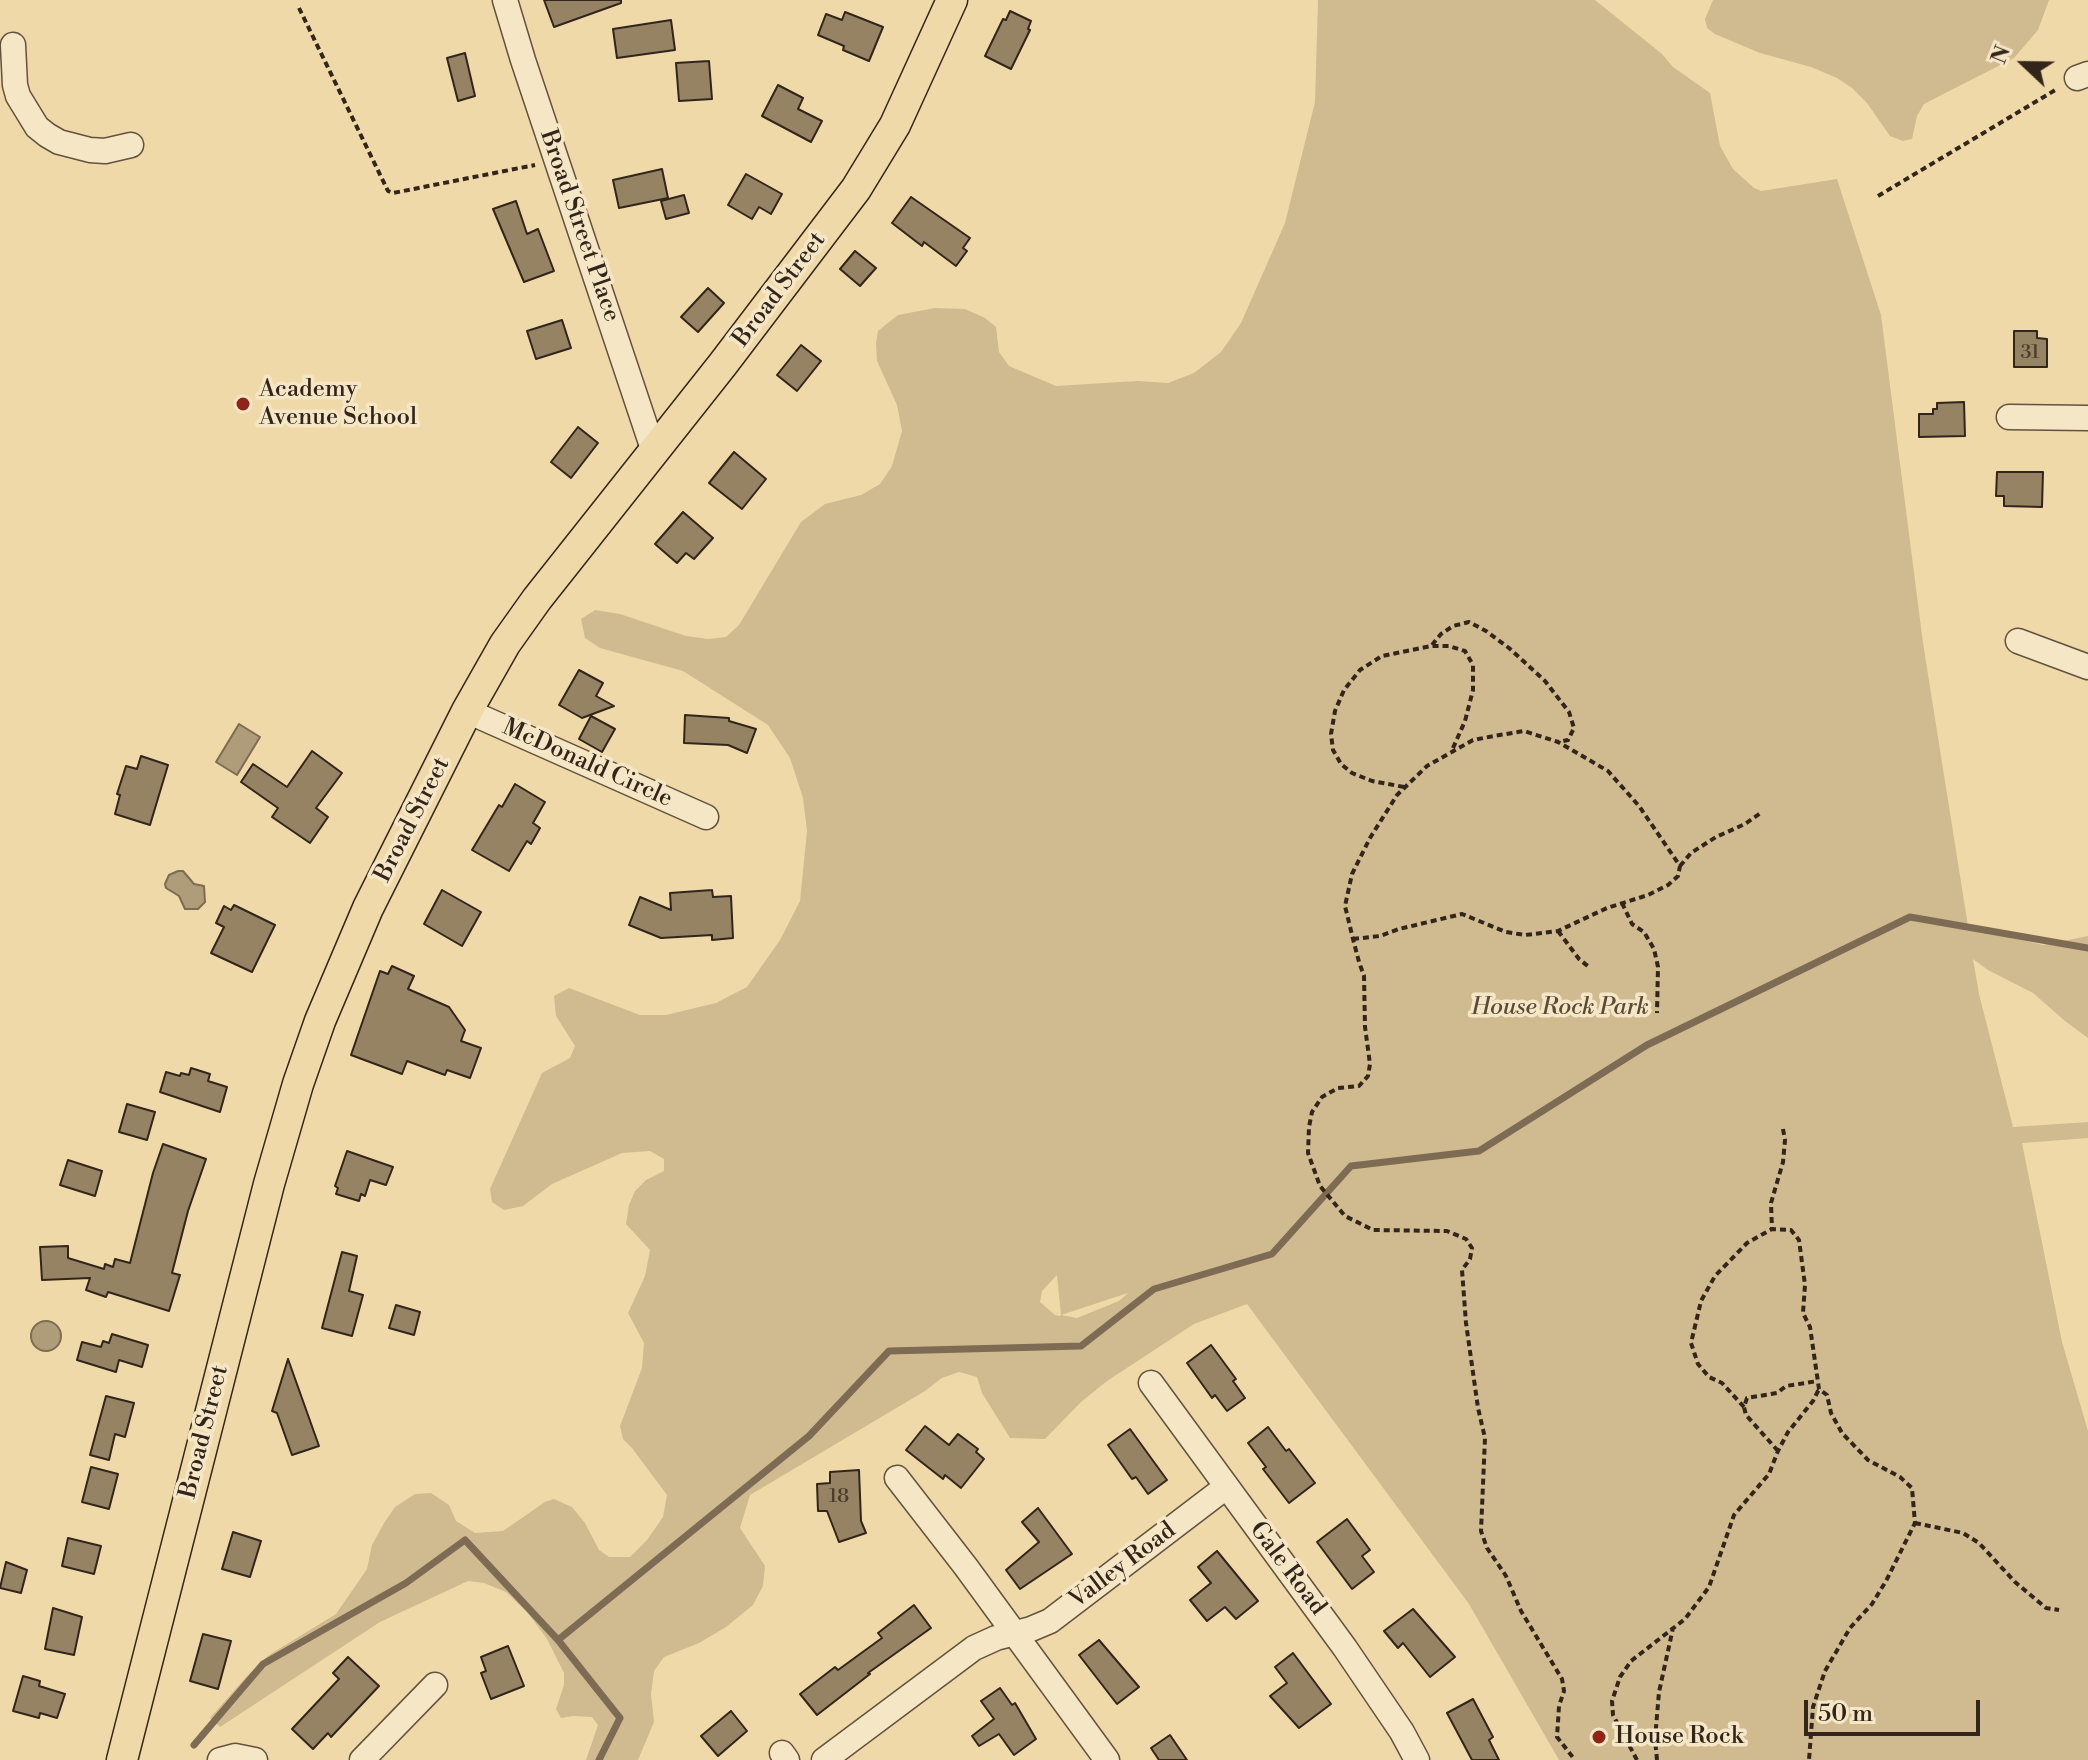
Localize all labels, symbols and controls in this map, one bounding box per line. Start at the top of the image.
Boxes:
north arrow [1984,24,2064,104]
text: N [1986,42,2017,68]
street label: Broad Street Place [533,126,625,326]
street label: Broad Street [727,227,833,353]
house number: 31 [2020,341,2040,365]
place label: Academy Avenue School [259,376,417,432]
marker: Academy Avenue School [234,395,252,413]
street label: McDonald Circle [497,714,677,814]
street label: Broad Street [369,753,457,887]
park label: House Rock Park [1471,994,1649,1022]
street label: Broad Street [175,1362,235,1502]
house number: 18 [829,1485,849,1509]
street label: Valley Road [1064,1517,1182,1615]
street label: Gale Road [1243,1517,1331,1621]
scale bar [1808,1684,1984,1734]
text: 50 m [1818,1699,1873,1729]
place label: House Rock [1615,1723,1743,1751]
marker: House Rock [1590,1728,1608,1746]

